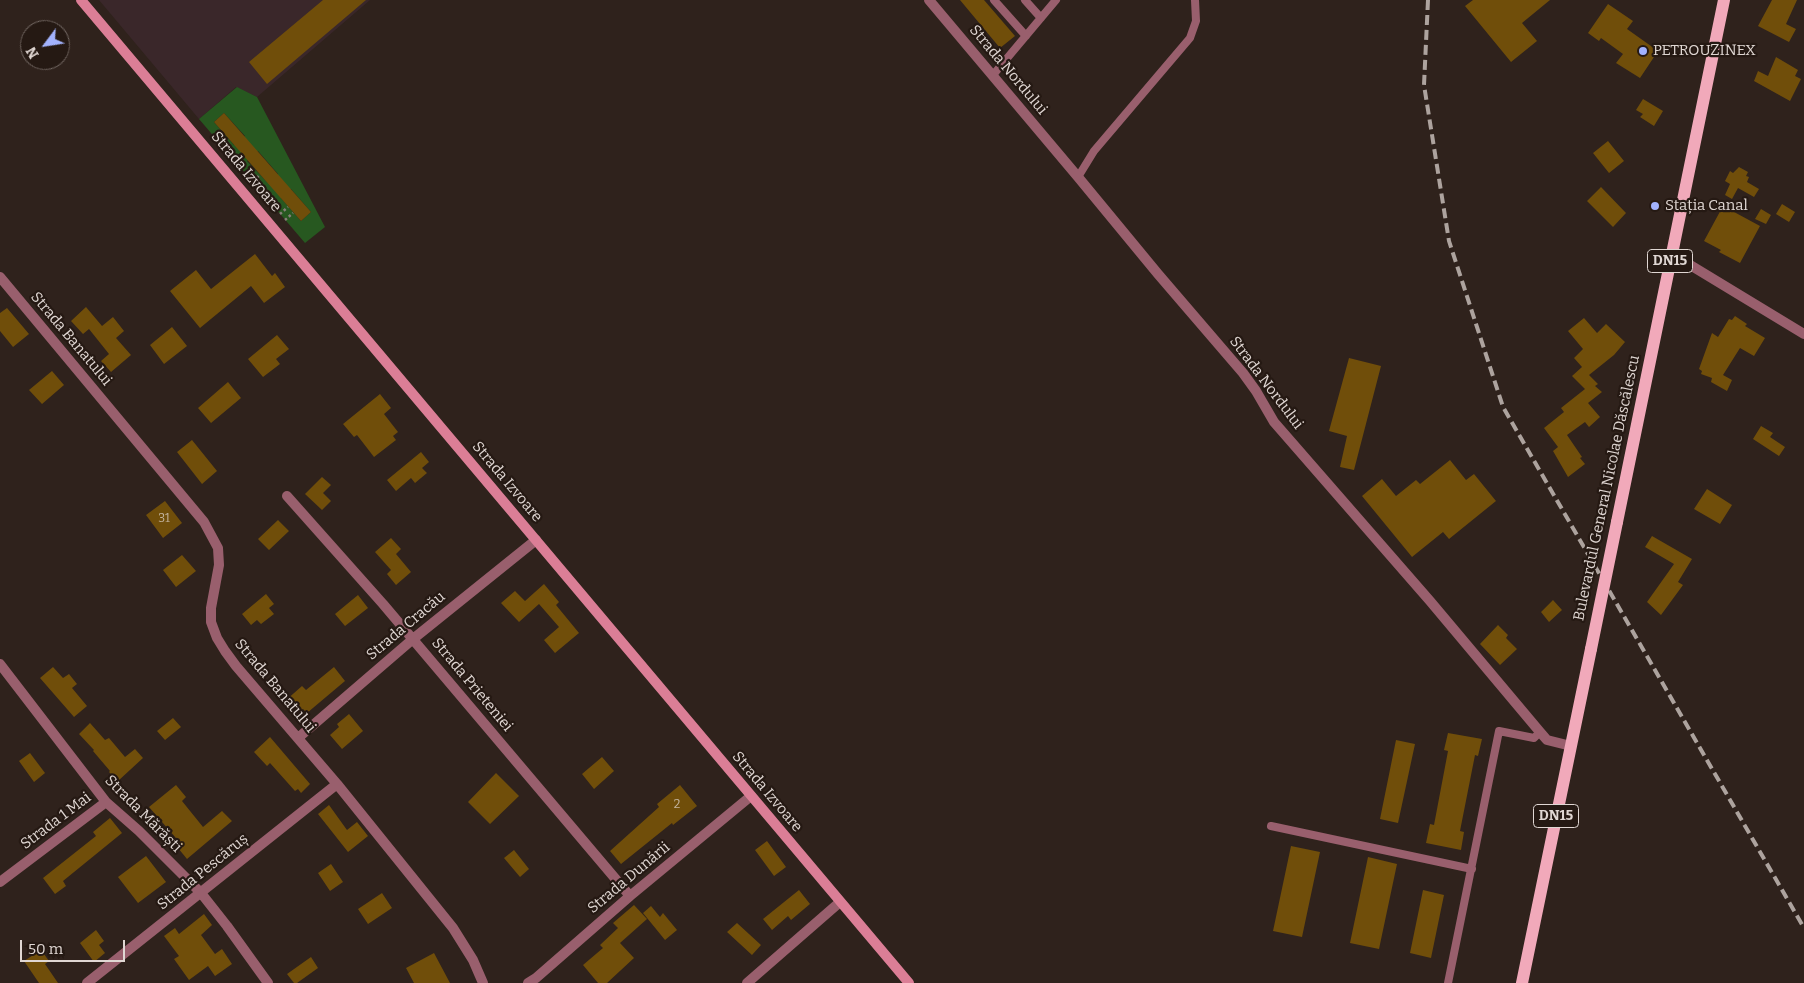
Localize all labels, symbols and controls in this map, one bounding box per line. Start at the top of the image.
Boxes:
north arrow [20,20,70,70]
street label: Strada Nordului [965,22,1051,118]
place label: PETROUZINEX [1653,42,1756,60]
text: N [23,43,43,61]
marker: PETROUZINEX [1637,45,1649,57]
street label: Strada Izvoare [207,128,285,216]
place label: Stația Canal [1665,197,1748,215]
marker: Stația Canal [1649,200,1661,212]
road number: DN15 [1648,250,1692,272]
street label: Strada Banatului [27,289,115,389]
street label: Strada Nordului [1225,333,1307,433]
street label: Bulevardul General Nicolae Dăscălescu [1570,354,1644,622]
street label: Strada Izvoare [468,438,546,526]
house number: 31 [158,512,170,526]
street label: Strada Cracău [363,588,449,664]
street label: Strada Prieteniei [428,635,516,735]
street label: Strada Banatului [231,636,319,736]
street label: Strada Izvoare [728,748,806,836]
street label: Strada Mărăști [101,772,185,856]
street label: Strada 1 Mai [17,789,95,853]
house number: 2 [674,798,680,812]
road number: DN15 [1534,804,1578,828]
street label: Strada Pescăruș [154,830,252,914]
street label: Strada Dunării [584,838,674,918]
scale bar [22,930,128,962]
text: 50 m [28,940,63,958]

